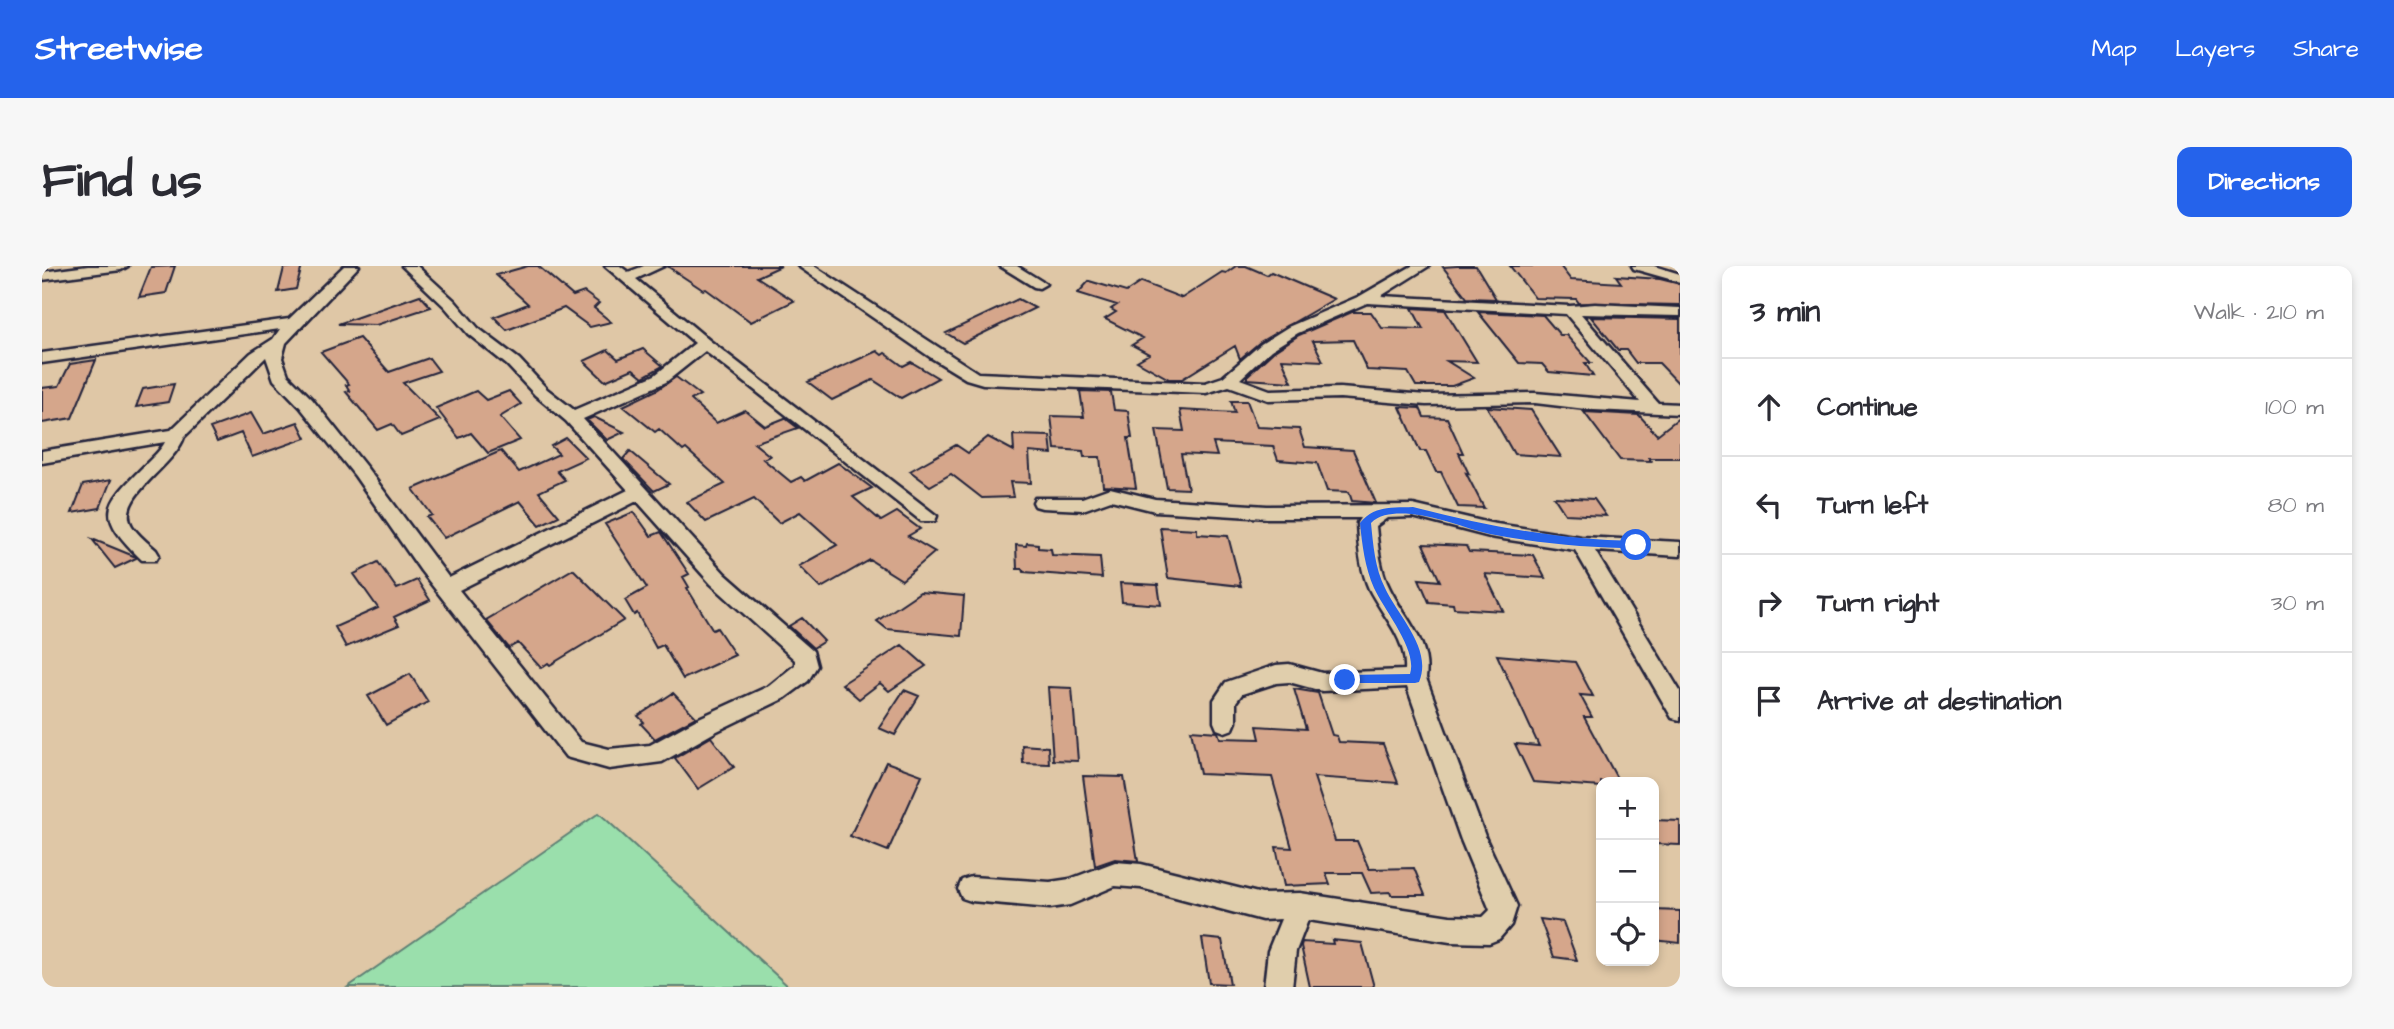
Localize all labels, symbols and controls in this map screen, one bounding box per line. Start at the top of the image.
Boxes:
text: Streetwise [35,26,203,72]
text: Map [2092,32,2137,66]
text: Layers [2175,32,2255,66]
text: Share [2293,32,2359,66]
button: Directions [2177,147,2352,217]
text: Find us [42,148,202,216]
text: 3 min [1750,291,1820,333]
text: Walk · 210 m [2194,296,2324,328]
icon: ahead [1750,388,1788,426]
text: Continue [1817,389,1918,425]
text: 100 m [2265,391,2324,423]
icon: left [1750,486,1788,524]
text: Turn left [1817,487,1928,523]
text: 80 m [2267,489,2324,521]
route start [1620,529,1651,560]
icon: right [1750,584,1788,622]
text: Turn right [1817,585,1939,621]
text: 30 m [2271,587,2324,619]
route end [1329,664,1360,695]
icon: arrive [1750,682,1788,720]
text: Arrive at destination [1817,683,2062,719]
map controls [1596,777,1659,966]
button: + [1596,777,1659,840]
button: − [1596,840,1659,903]
button: locate [1596,903,1659,966]

